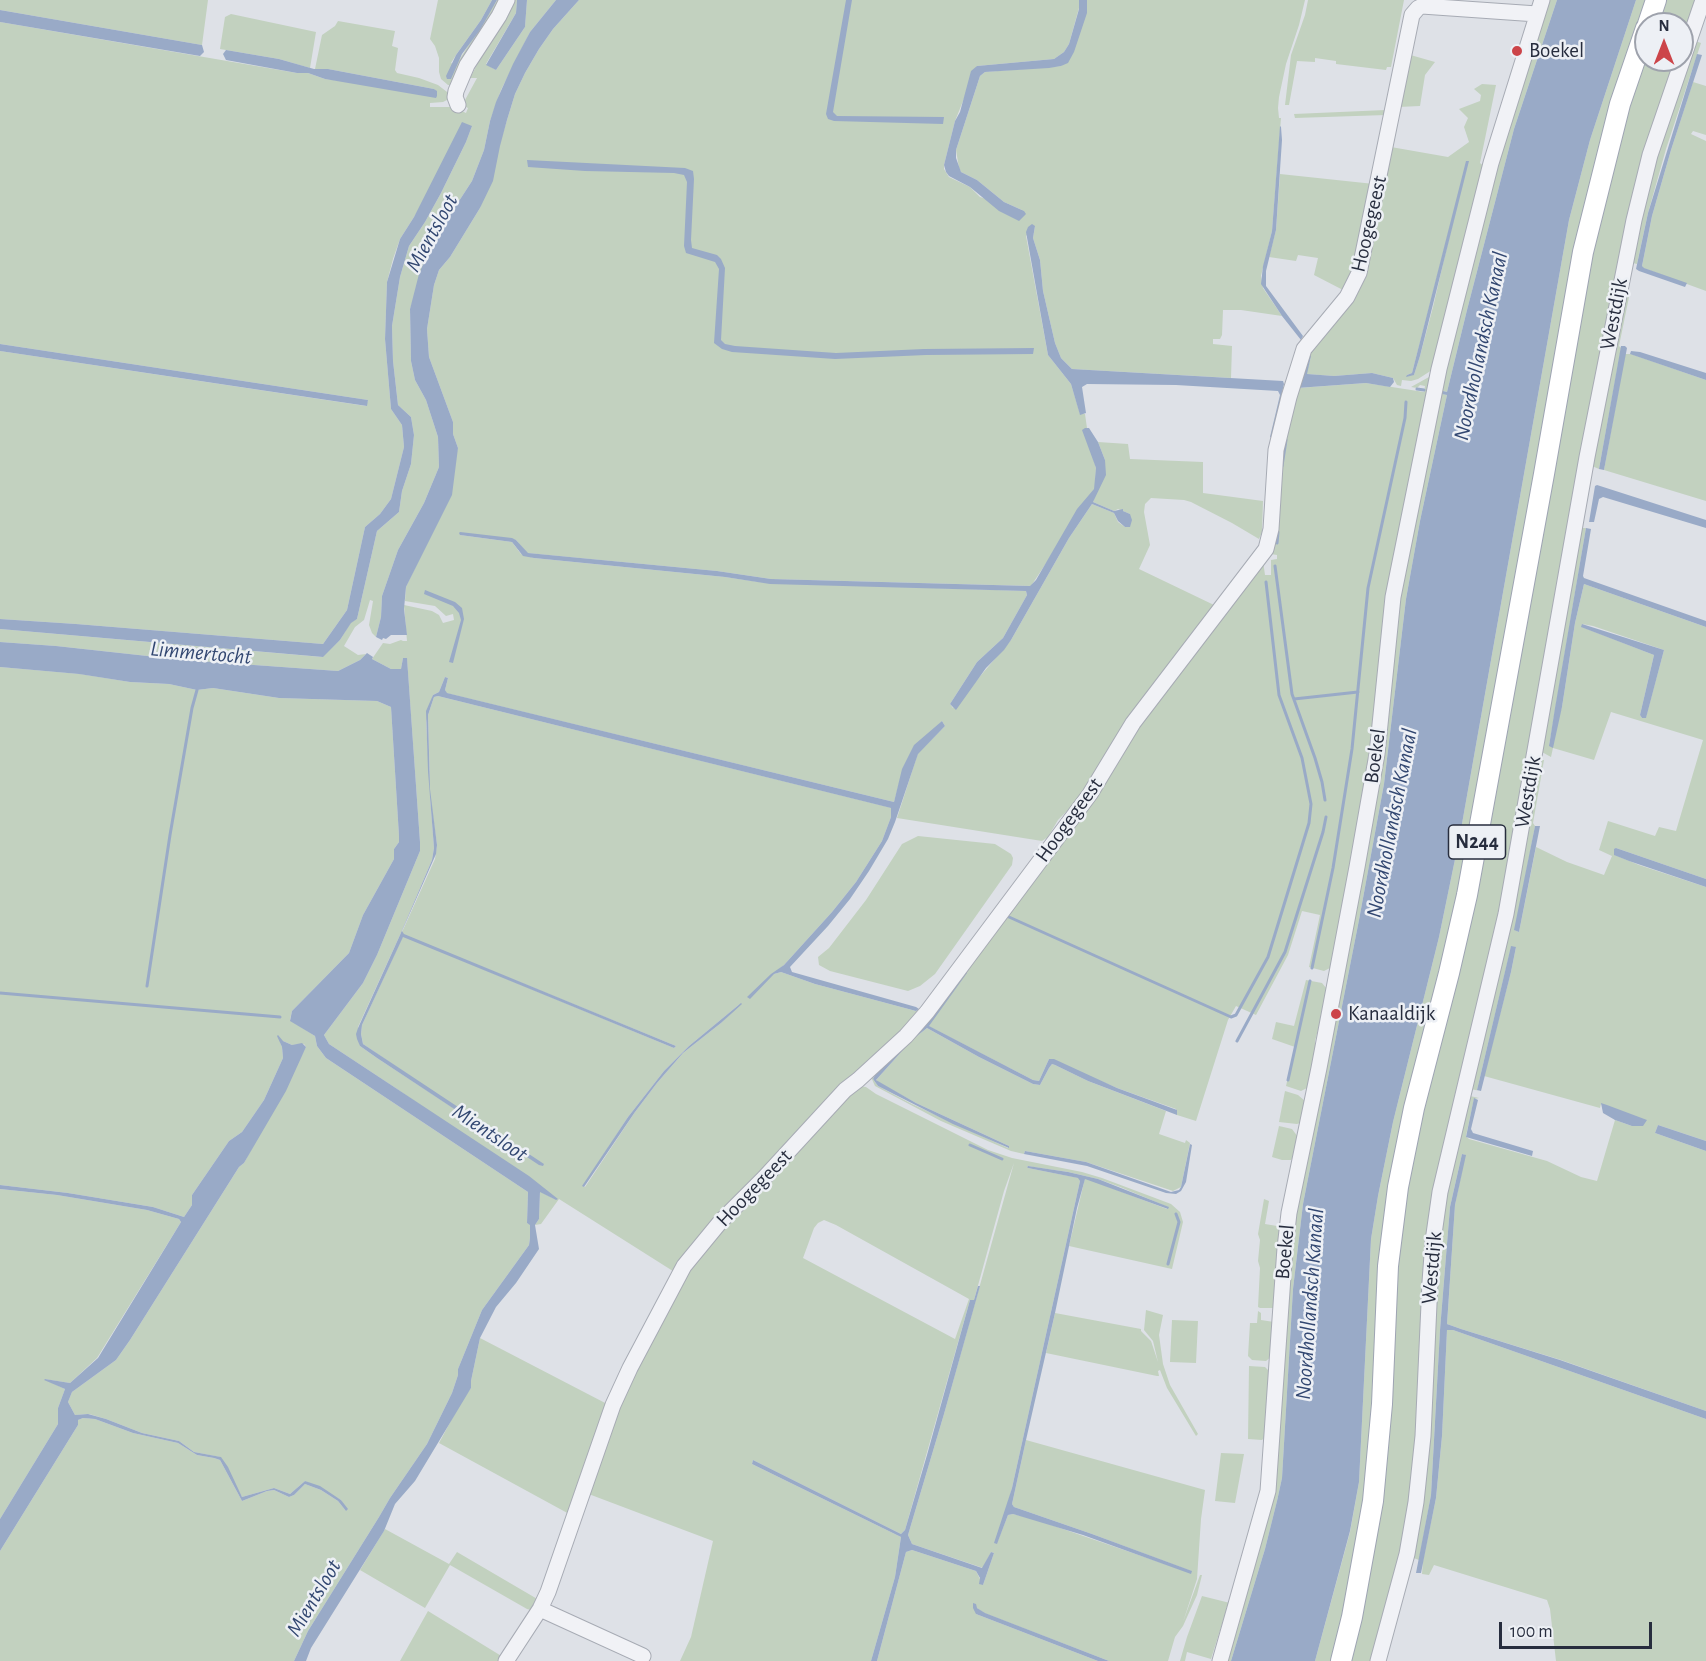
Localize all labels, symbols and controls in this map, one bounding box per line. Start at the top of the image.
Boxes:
north arrow [1634,12,1694,72]
text: N [1658,18,1670,34]
place label: Boekel [1529,38,1584,64]
marker: Boekel [1510,44,1524,58]
street label: Hoogegeest [1346,173,1392,275]
water label: Mientsloot [400,189,464,277]
water label: Noordhollandsch Kanaal [1448,249,1514,443]
street label: Westdijk [1595,276,1633,352]
water label: Limmertocht [149,635,253,671]
water label: Noordhollandsch Kanaal [1361,726,1423,920]
street label: Boekel [1359,727,1391,785]
street label: Westdijk [1509,754,1547,830]
street label: Hoogegeest [1030,773,1108,867]
road number: N244 [1448,825,1506,859]
place label: Kanaaldijk [1348,1001,1435,1027]
marker: Kanaaldijk [1329,1007,1343,1021]
water label: Mientsloot [447,1098,533,1168]
street label: Hoogegeest [711,1144,797,1232]
water label: Noordhollandsch Kanaal [1290,1207,1330,1401]
street label: Boekel [1270,1223,1300,1281]
street label: Westdijk [1416,1231,1448,1305]
water label: Mientsloot [281,1555,347,1641]
scale bar [1502,1610,1655,1648]
text: 100 m [1510,1623,1553,1641]

